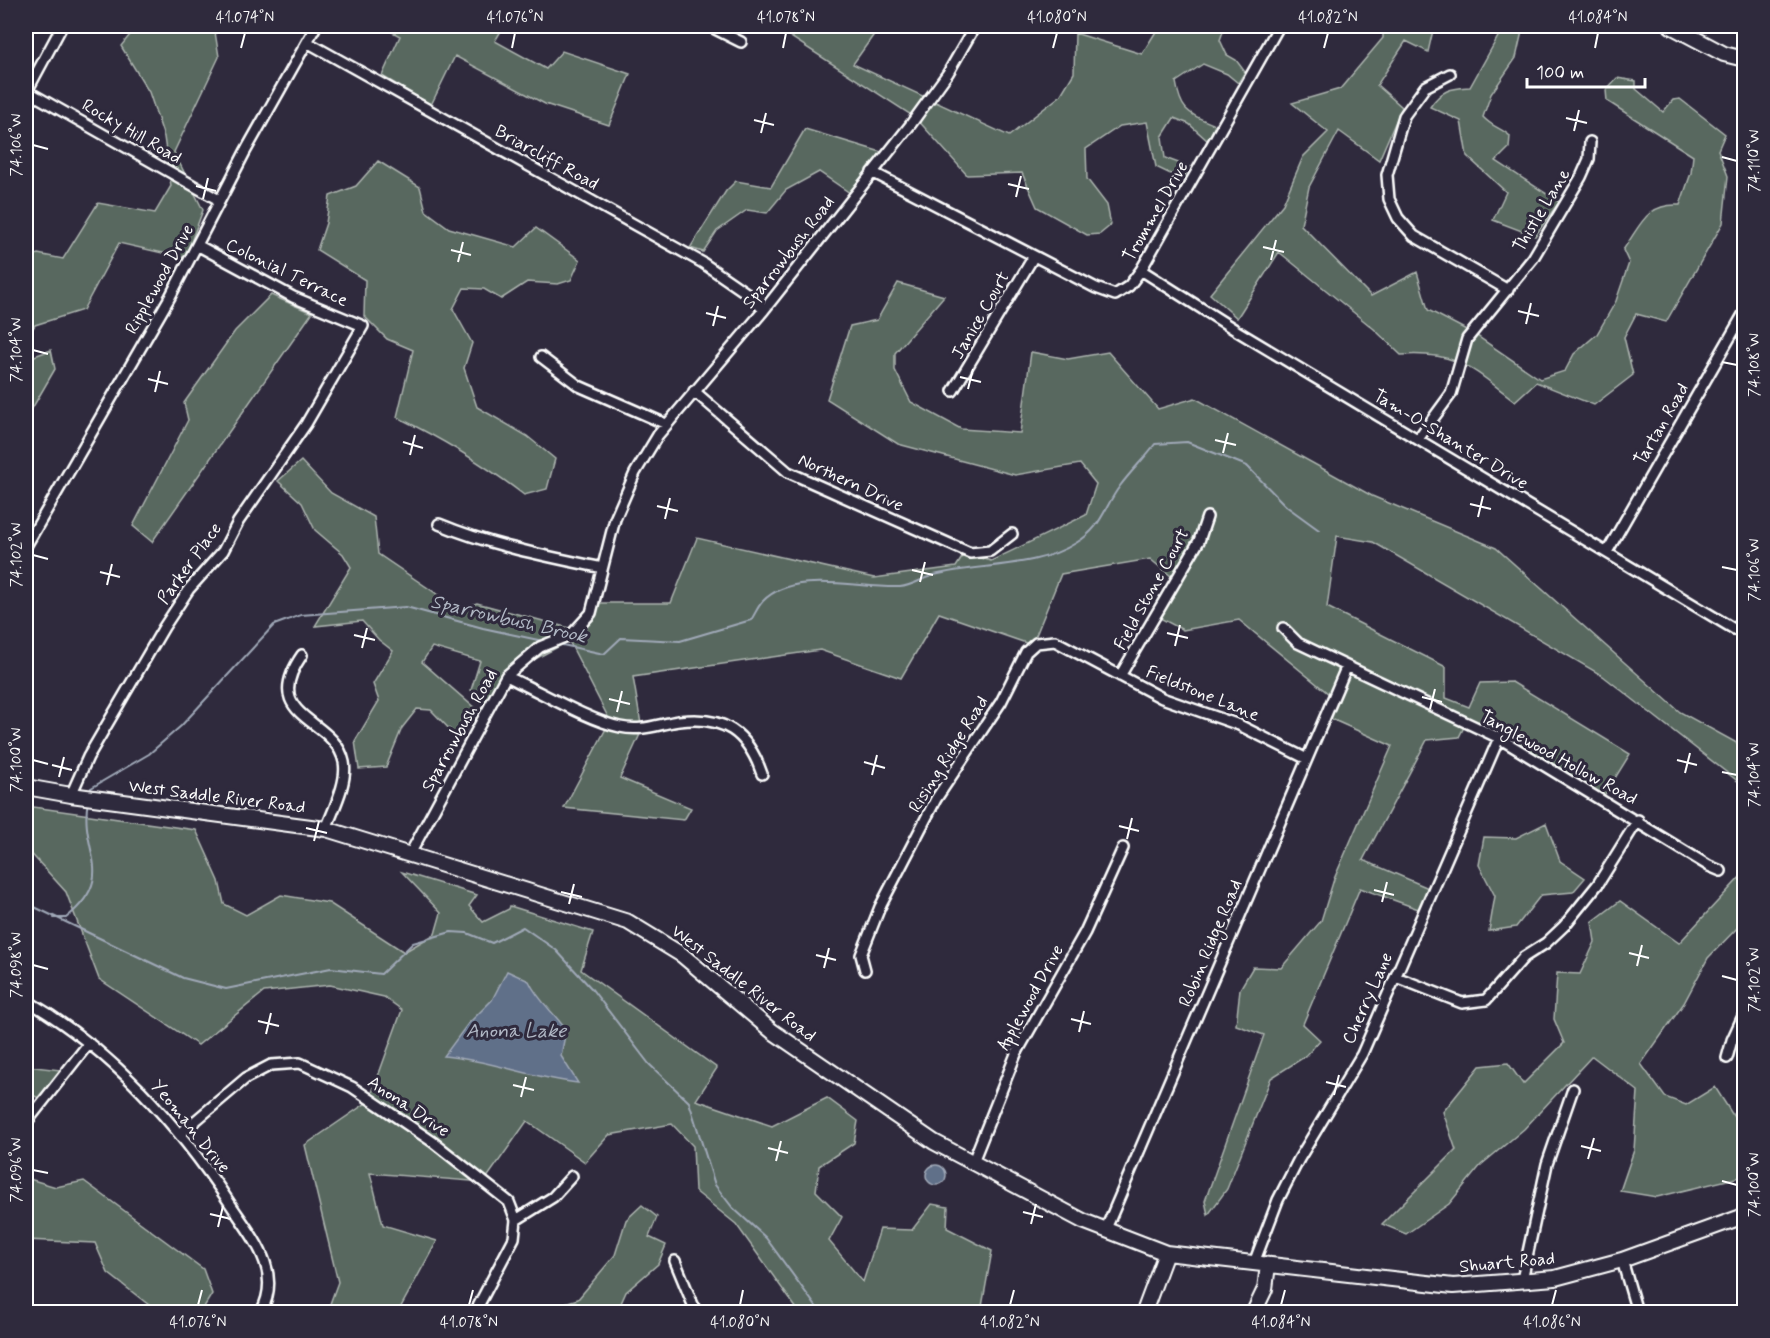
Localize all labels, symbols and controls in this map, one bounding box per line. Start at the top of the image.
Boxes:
text: 41.074°N [216,8,274,28]
text: 41.076°N [487,8,543,28]
text: 41.078°N [757,8,815,28]
text: 41.080°N [1027,8,1087,28]
text: 41.082°N [1298,8,1358,28]
text: 41.084°N [1568,8,1628,28]
scale bar [1527,51,1646,89]
text: 100 m [1536,61,1584,85]
street label: Rocky Hill Road [77,94,186,170]
text: 74.106°W [7,114,27,176]
street label: Briarcliff Road [490,119,603,196]
text: 74.110°W [1745,130,1765,192]
street label: Trommel Drive [1117,157,1194,266]
street label: Thistle Lane [1507,164,1576,257]
street label: Sparrowbush Road [737,191,840,314]
street label: Ripplewood Drive [120,220,200,339]
street label: Colonial Terrace [221,233,352,313]
street label: Janice Court [946,267,1016,364]
text: 74.104°W [7,318,27,382]
text: 74.108°W [1745,333,1765,397]
street label: Tartan Road [1629,379,1695,470]
street label: Tam-O-Shanter Drive [1368,384,1532,496]
street label: Northern Drive [794,448,907,518]
street label: Parker Place [152,518,228,609]
text: 74.102°W [7,523,27,587]
street label: Field Stone Court [1109,524,1195,655]
text: 74.106°W [1745,539,1765,601]
water label: Sparrowbush Brook [428,588,591,651]
street label: Fieldstone Lane [1142,660,1263,728]
street label: Sparrowbush Road [416,665,504,796]
street label: Rising Ridge Road [903,692,994,818]
street label: Tanglewood Hollow Road [1475,705,1642,812]
text: 74.100°W [7,728,27,792]
text: 74.104°W [1745,743,1765,807]
street label: West Saddle River Road [127,774,307,820]
street label: Robin Ridge Road [1173,876,1249,1011]
street label: West Saddle River Road [666,920,821,1048]
text: 74.098°W [7,932,27,998]
street label: Applewood Drive [992,940,1071,1055]
text: 74.102°W [1745,948,1765,1012]
street label: Cherry Lane [1337,949,1399,1048]
water label: Anona Lake [466,1018,567,1045]
street label: Anona Drive [363,1070,454,1143]
street label: Yeoman Drive [145,1075,235,1179]
text: 74.096°W [7,1138,27,1202]
text: 74.100°W [1745,1153,1765,1217]
street label: Shuart Road [1458,1247,1556,1279]
text: 41.076°N [170,1313,226,1333]
text: 41.078°N [440,1313,498,1333]
text: 41.080°N [710,1313,770,1333]
text: 41.082°N [980,1313,1040,1333]
text: 41.084°N [1251,1313,1311,1333]
text: 41.086°N [1523,1313,1581,1333]

